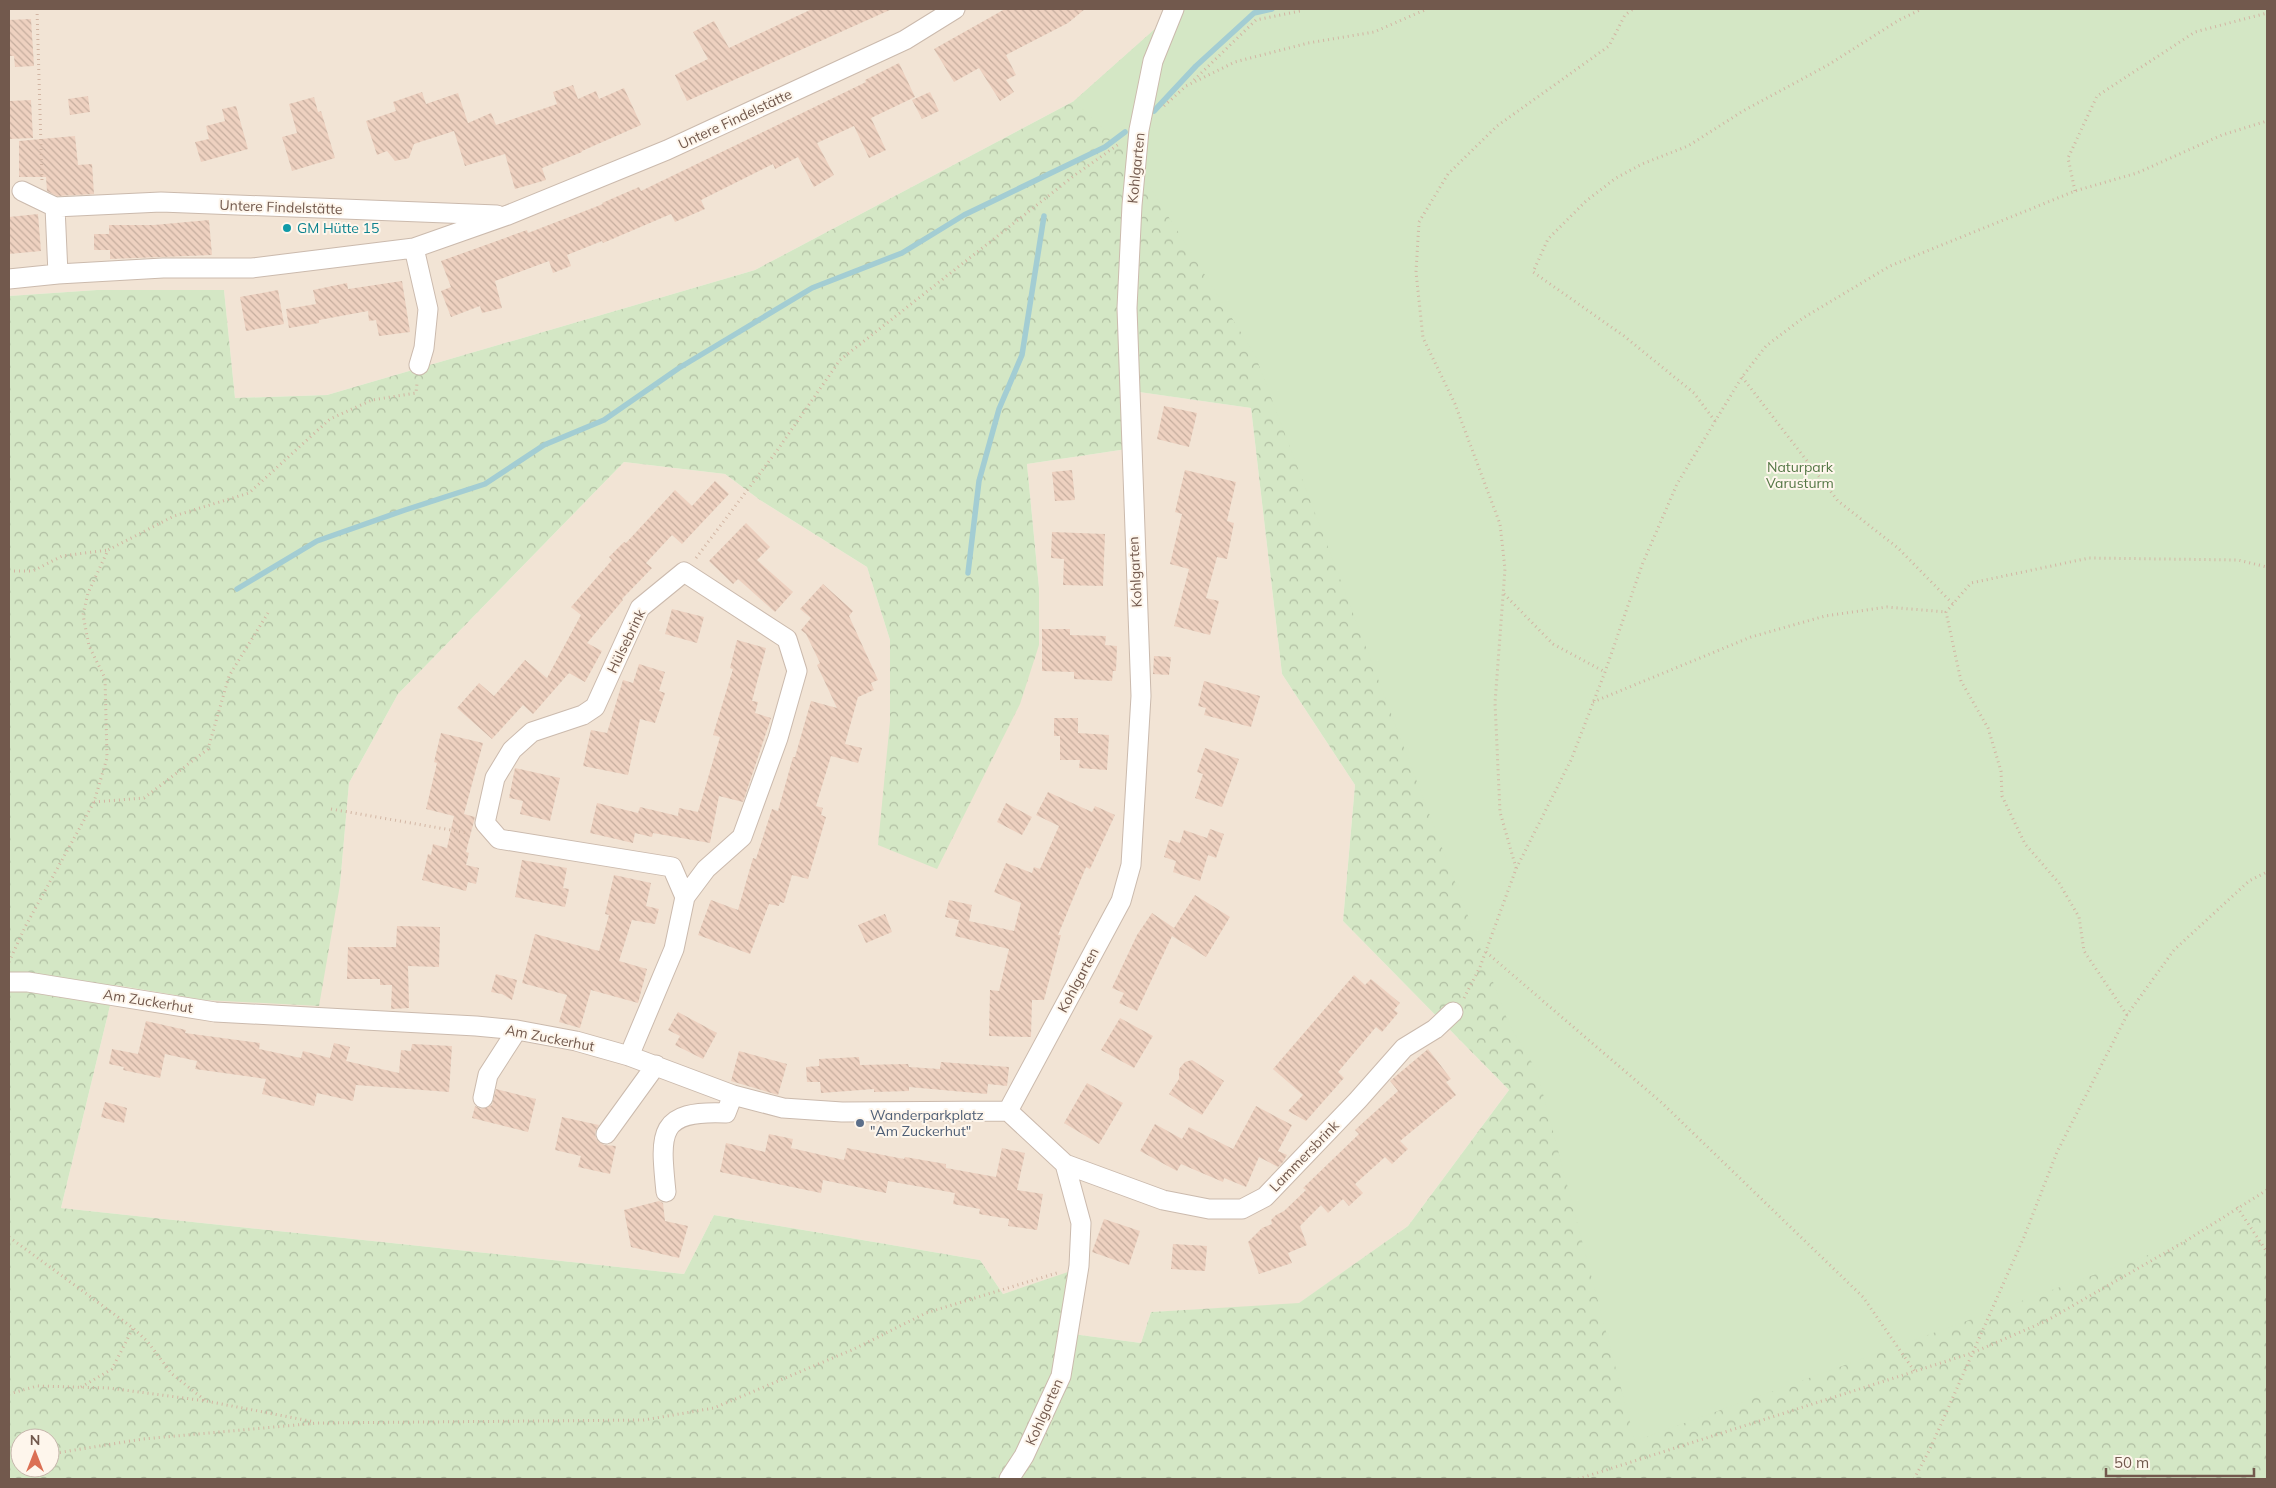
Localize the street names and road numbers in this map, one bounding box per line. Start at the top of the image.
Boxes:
street label: Untere Findelstätte [675,85,795,153]
street label: Kohlgarten [1123,132,1149,204]
street label: Untere Findelstätte [219,196,343,218]
street label: Kohlgarten [1124,536,1146,608]
street label: Hülsebrink [603,605,650,676]
street label: Kohlgarten [1053,944,1103,1016]
street label: Am Zuckerhut [102,985,194,1017]
street label: Am Zuckerhut [504,1021,596,1055]
street label: Lammersbrink [1265,1116,1343,1195]
street label: Kohlgarten [1021,1376,1067,1448]

